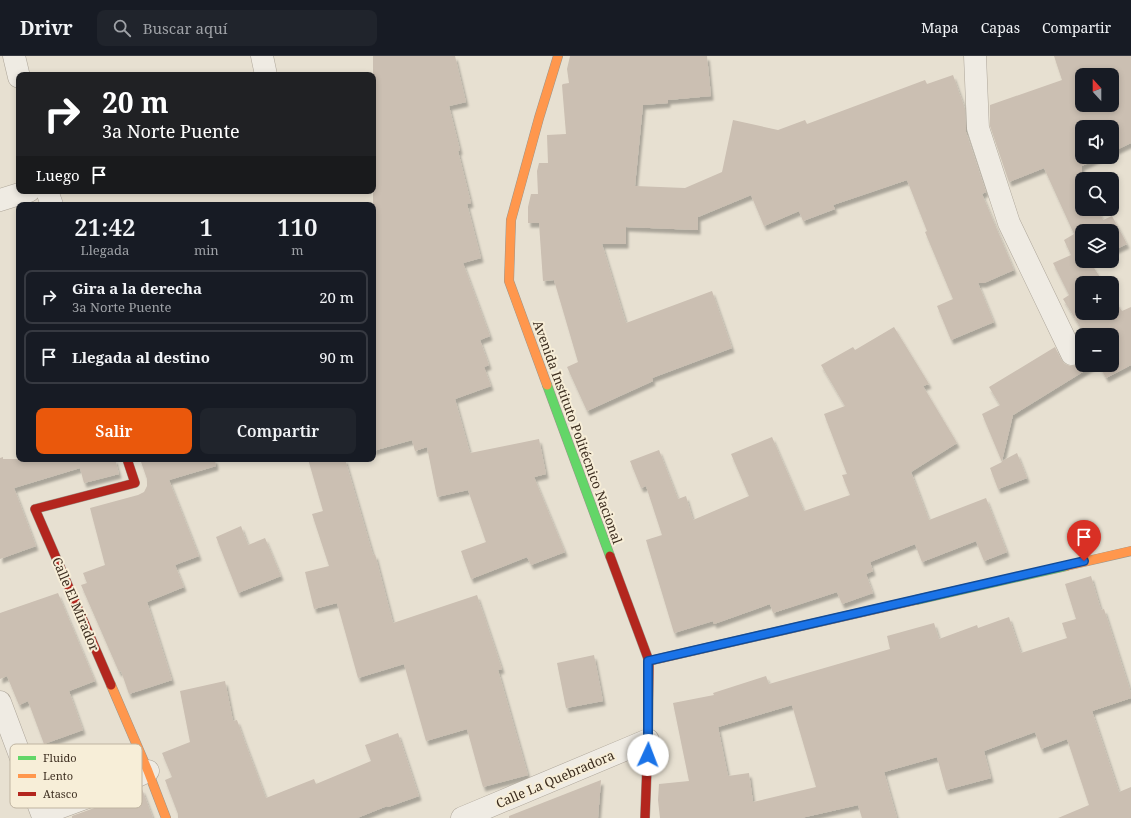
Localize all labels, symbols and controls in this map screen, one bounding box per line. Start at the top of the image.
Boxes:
search box [97,10,377,46]
text: Drivr [20,15,73,41]
icon: search [111,17,133,39]
text: Buscar aquí [143,18,228,38]
text: Mapa [921,18,959,37]
text: Capas [981,18,1020,37]
text: Compartir [1042,18,1111,37]
north arrow [1075,68,1119,112]
map controls [1075,68,1119,372]
text: 20 m [102,83,169,121]
icon: right [36,88,88,140]
text: 3a Norte Puente [102,119,240,143]
button: sound [1075,120,1119,164]
icon: arrive [88,164,110,186]
text: Luego [36,165,80,185]
button: search [1075,172,1119,216]
text: 21:42 [74,210,136,243]
text: 1 [200,210,213,243]
text: 110 [277,210,318,243]
button: layers [1075,224,1119,268]
text: Llegada [81,241,129,259]
text: min [194,241,219,259]
text: m [291,241,303,259]
button: + [1075,276,1119,320]
text: Gira a la derecha [72,278,202,298]
icon: right [38,286,60,308]
text: 20 m [319,287,354,307]
text: 3a Norte Puente [72,298,171,316]
street label: Avenida Instituto Politécnico Nacional [529,318,627,546]
button: − [1075,328,1119,372]
icon: arrive [38,346,60,368]
text: Llegada al destino [72,347,210,367]
text: 90 m [319,347,354,367]
button: Salir [36,408,192,454]
button: Compartir [200,408,356,454]
pin [1067,520,1101,561]
icon: arrive [1073,526,1095,548]
street label: Calle El Mirador [48,554,104,654]
position arrow [627,734,669,776]
legend [10,744,142,808]
street label: Calle La Quebradora [493,746,617,812]
text: Fluido [43,750,77,765]
text: Lento [43,768,73,783]
text: Atasco [43,786,78,801]

